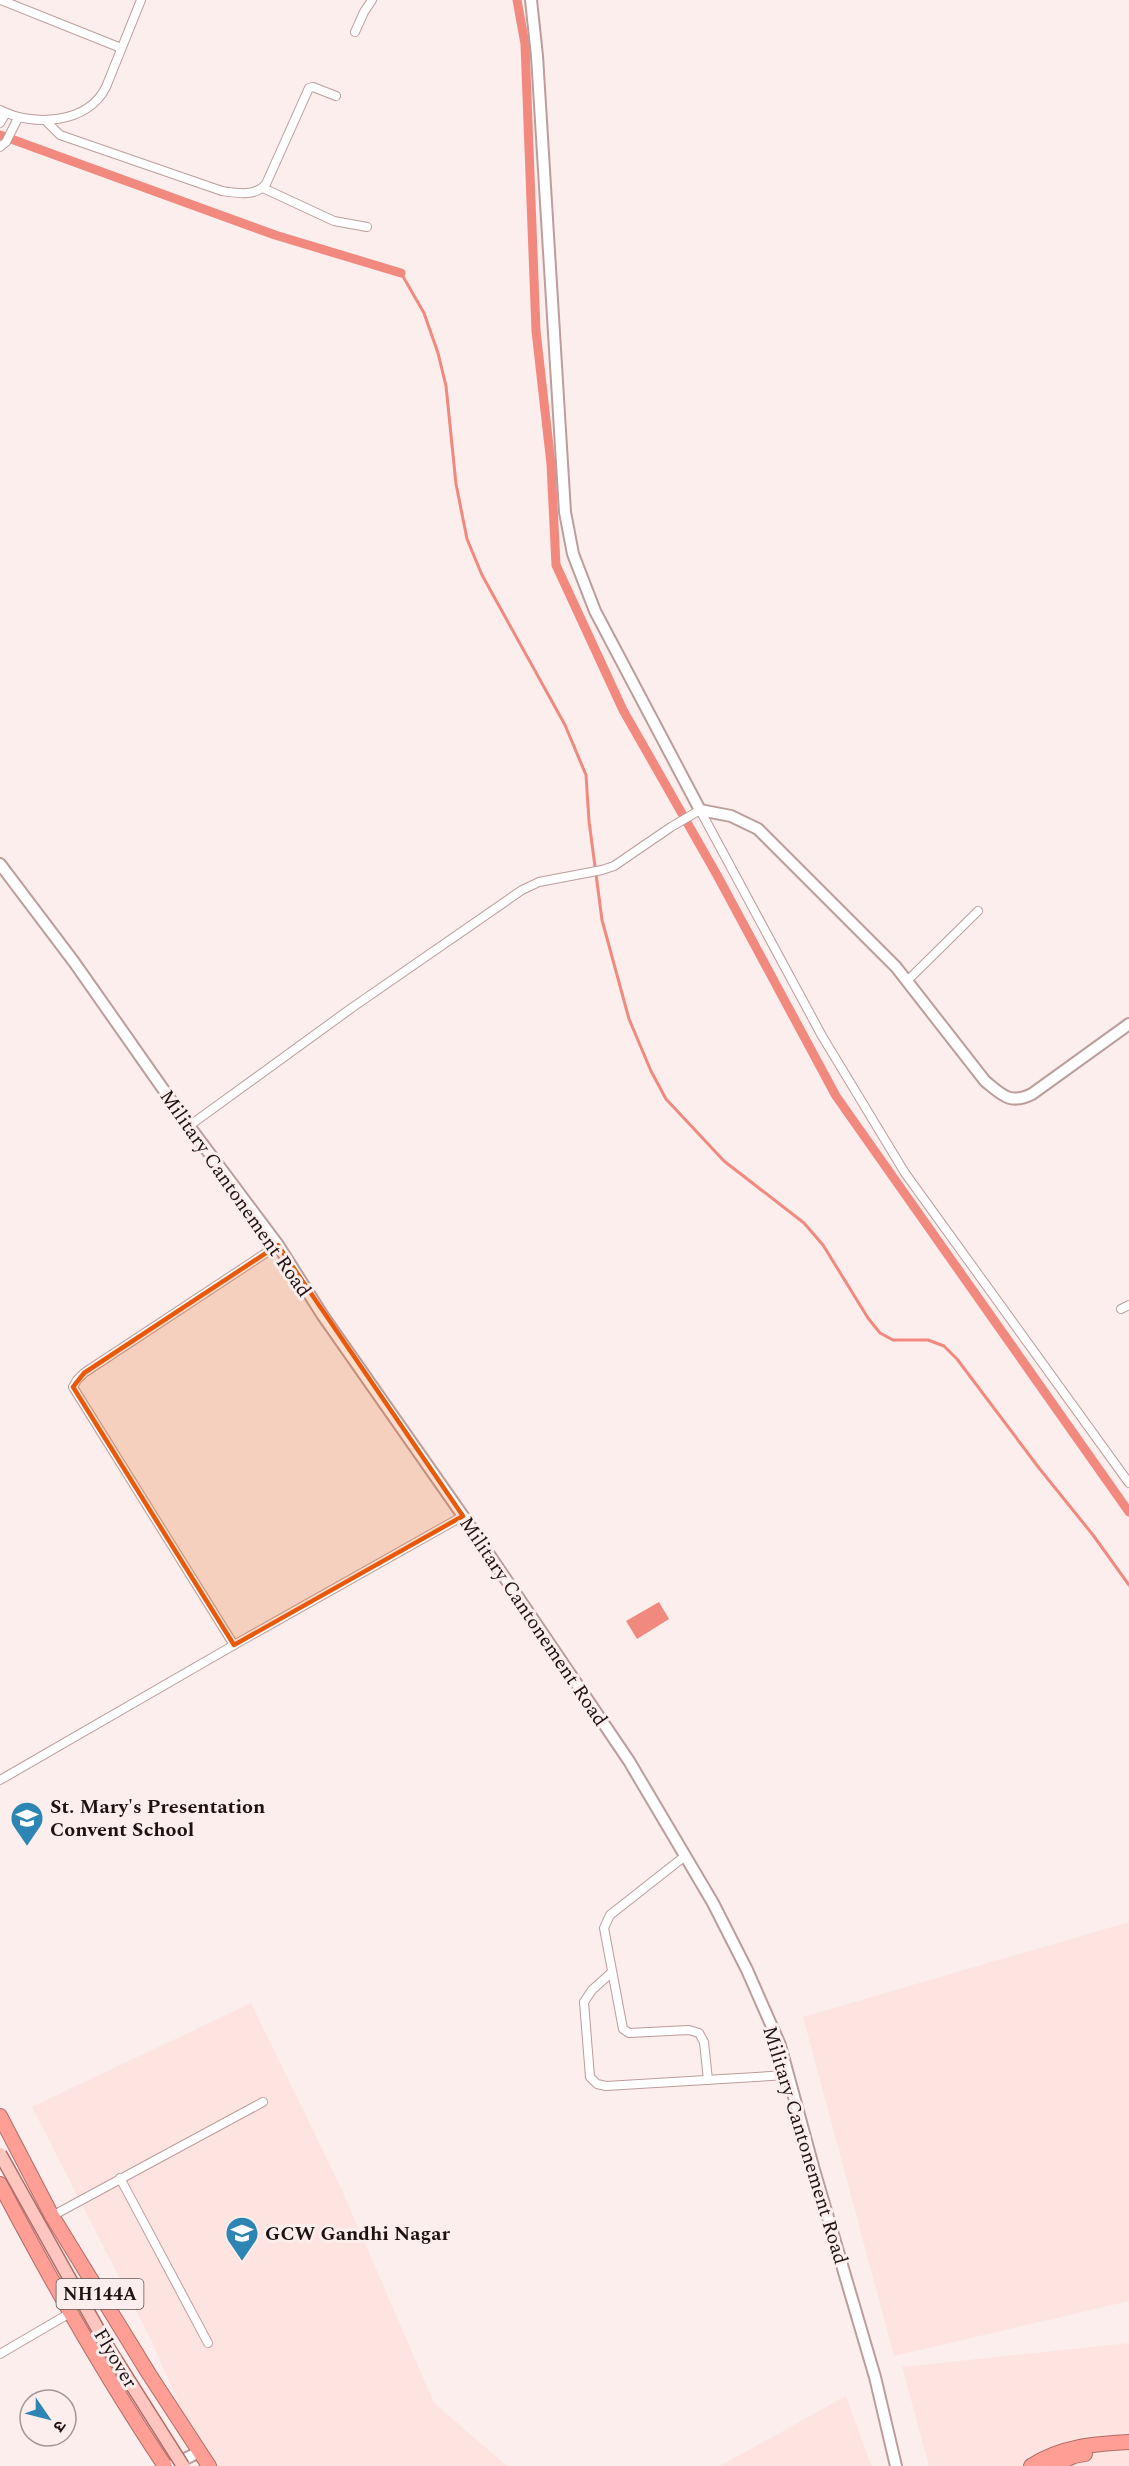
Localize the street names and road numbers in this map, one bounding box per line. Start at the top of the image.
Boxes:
street label: Military Cantonement Road [152,1083,319,1304]
street label: Military Cantonement Road [451,1510,615,1733]
street label: Military Cantonement Road [754,2022,856,2268]
road number: NH144A [57,2279,144,2309]
street label: Flyover [85,2323,145,2394]

